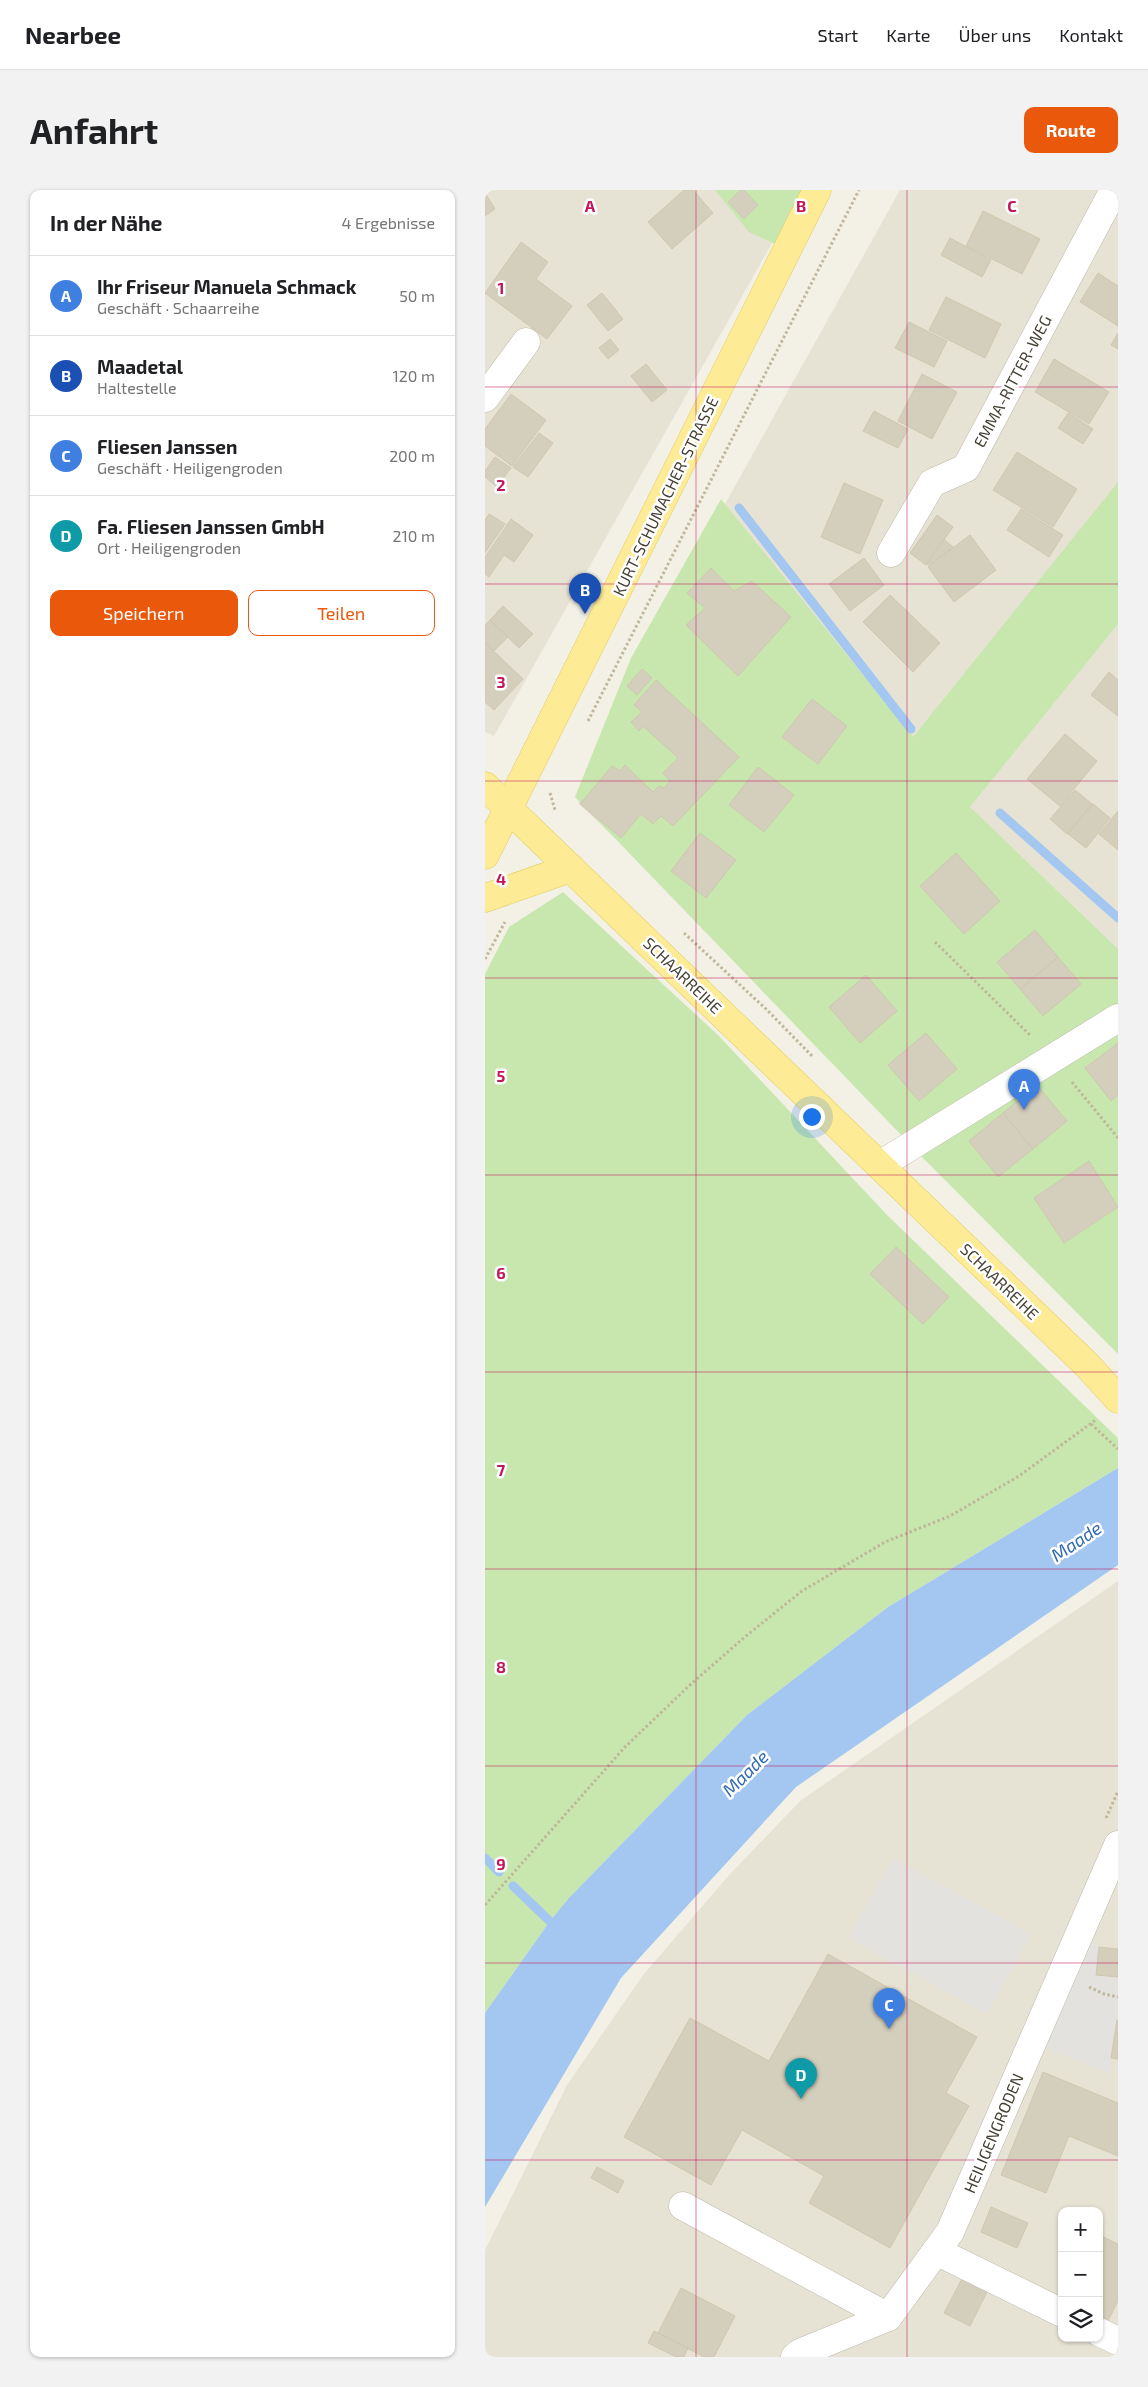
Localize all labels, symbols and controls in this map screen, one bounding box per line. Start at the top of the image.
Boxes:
text: Nearbee [25,20,121,49]
text: Start [817,24,858,46]
text: Karte [886,24,931,46]
text: Über uns [959,24,1031,46]
text: Kontakt [1059,24,1123,46]
button: Route [1024,107,1118,153]
text: Anfahrt [30,109,158,151]
text: A [585,196,596,215]
text: B [796,196,806,215]
text: C [1007,196,1017,215]
text: In der Nähe [50,210,162,235]
text: 4 Ergebnisse [342,213,435,232]
text: Ihr Friseur Manuela Schmack [97,275,356,298]
text: 1 [498,278,504,297]
text: A [61,286,71,305]
text: 50 m [399,286,435,305]
text: Geschäft · Schaarreihe [97,298,260,317]
street label: EMMA-RITTER-WEG [969,312,1055,450]
text: Maadetal [97,355,183,378]
text: B [61,366,71,385]
text: 120 m [392,366,435,385]
text: Haltestelle [97,378,177,397]
street label: KURT-SCHUMACHER-STRASSE [608,393,722,599]
text: Fliesen Janssen [97,435,237,458]
text: C [61,446,71,465]
text: 200 m [389,446,435,465]
text: Geschäft · Heiligengroden [97,458,283,477]
text: 2 [496,475,506,494]
text: Fa. Fliesen Janssen GmbH [97,515,325,538]
text: D [61,526,71,545]
text: 210 m [392,526,435,545]
text: Ort · Heiligengroden [97,538,241,557]
pin: B [569,573,601,614]
button: Speichern [50,590,238,636]
button: Teilen [248,590,435,636]
text: 3 [496,672,506,691]
text: 4 [496,869,506,888]
street label: SCHAARREIHE [640,933,726,1017]
text: 5 [497,1066,506,1085]
pin: A [1008,1069,1040,1110]
your location [799,1104,825,1130]
street label: SCHAARREIHE [957,1239,1043,1323]
text: 6 [496,1263,506,1282]
text: 7 [497,1460,506,1479]
water label: Maade [1046,1516,1106,1566]
text: 8 [496,1657,506,1676]
water label: Maade [717,1745,773,1801]
text: 9 [496,1854,506,1873]
pin: C [873,1988,905,2029]
pin: D [785,2058,817,2099]
street label: HEILIGENGRODEN [959,2070,1027,2196]
map controls [1058,2207,1103,2342]
button: + [1058,2207,1103,2252]
button: − [1058,2252,1103,2297]
button: layers [1058,2297,1103,2342]

